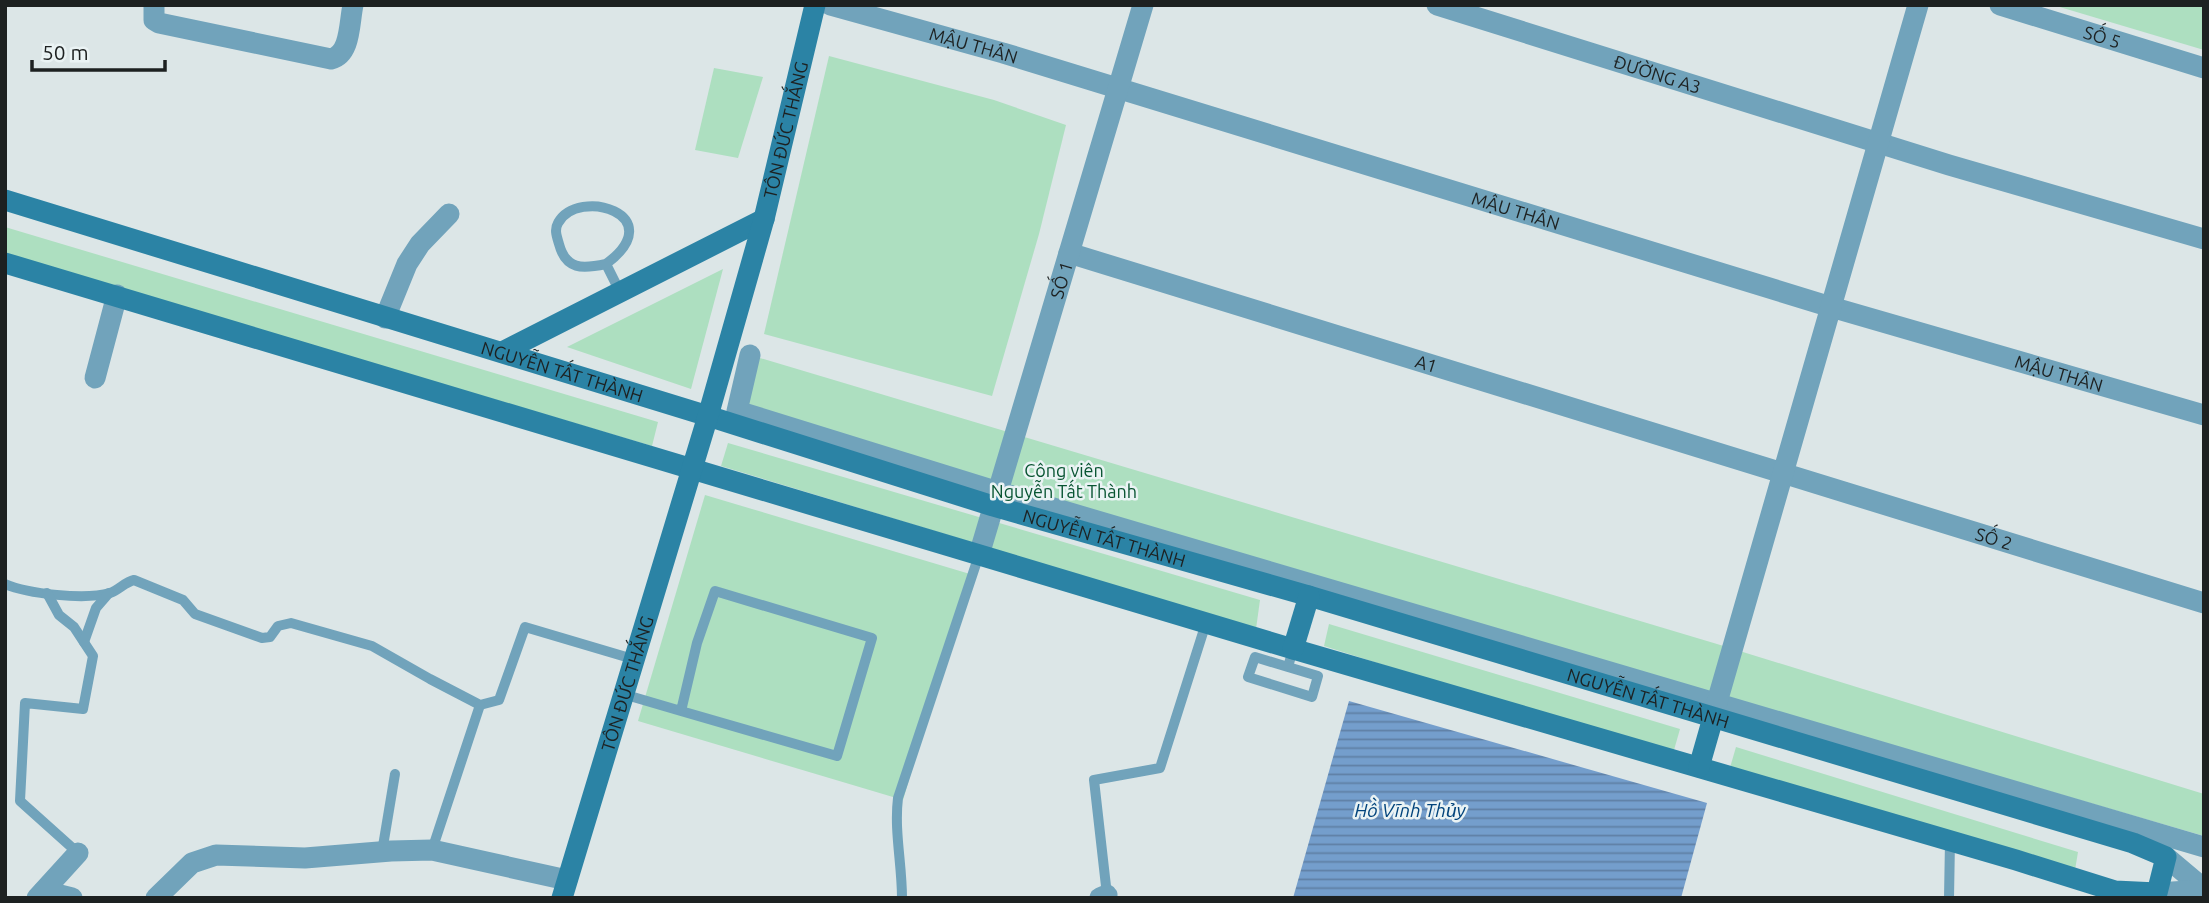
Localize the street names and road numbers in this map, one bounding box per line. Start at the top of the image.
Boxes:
street label: SỐ 5 [2081,19,2123,52]
street label: MẬU THÂN [927,23,1020,67]
street label: ĐƯỜNG A3 [1611,51,1704,97]
street label: TÔN ĐỨC THẮNG [759,59,811,201]
street label: MẬU THÂN [1470,187,1562,233]
street label: SỐ 1 [1044,259,1076,301]
street label: NGUYỄN TẤT THÀNH [479,337,646,405]
street label: A1 [1413,350,1440,376]
street label: MẬU THÂN [2013,351,2105,395]
street label: NGUYỄN TẤT THÀNH [1021,505,1188,570]
street label: SỐ 2 [1973,521,2015,553]
street label: TÔN ĐỨC THẮNG [597,614,657,754]
street label: NGUYỄN TẤT THÀNH [1565,664,1732,731]

